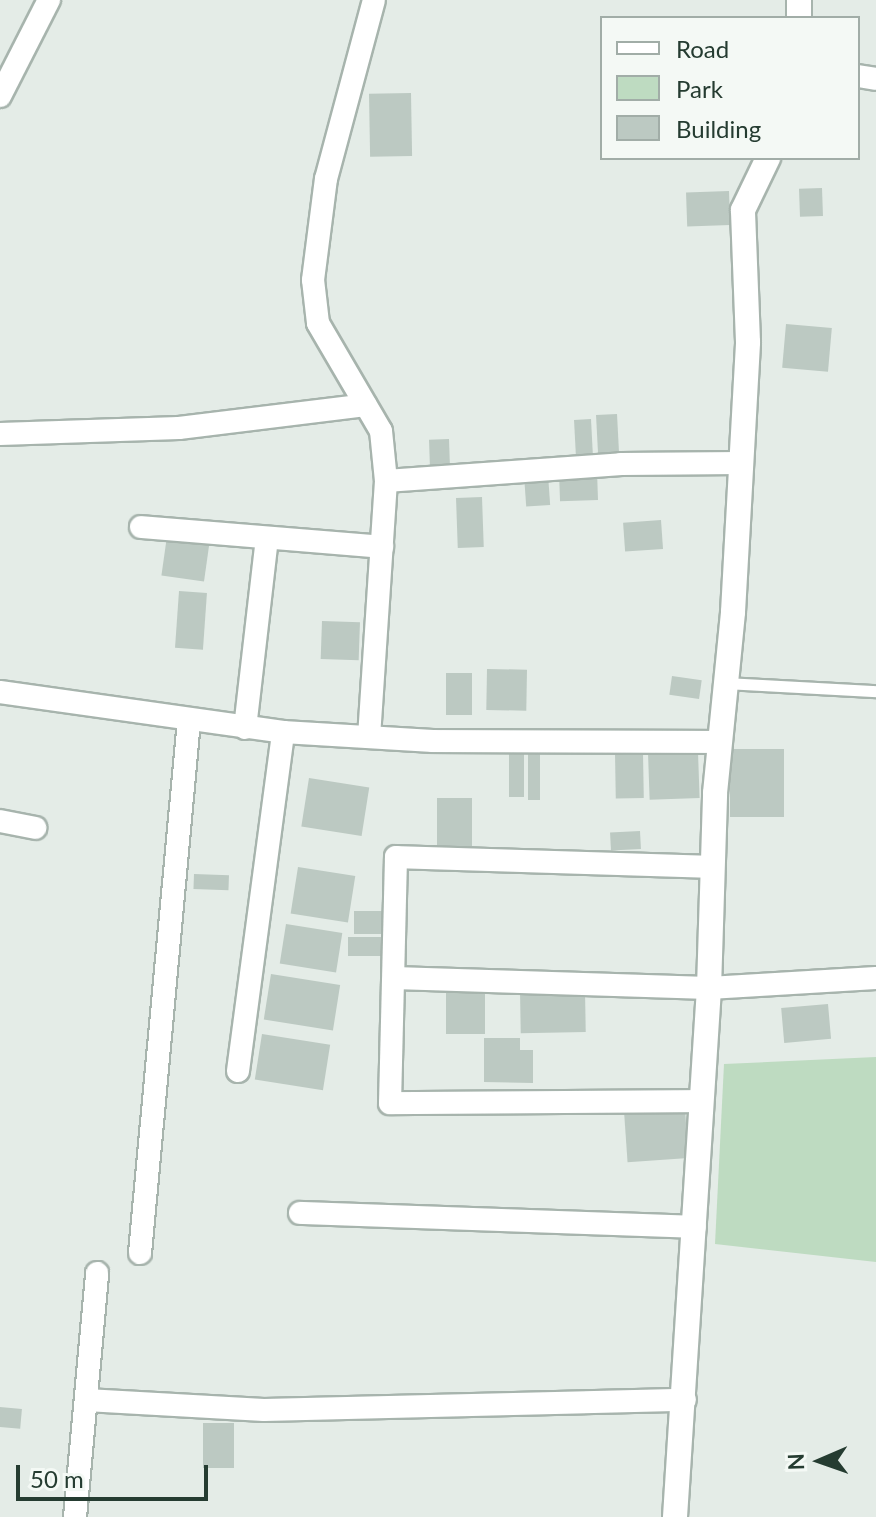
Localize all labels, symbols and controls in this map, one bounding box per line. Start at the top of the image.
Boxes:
legend [600,16,860,160]
text: Road [676,34,729,63]
text: Park [676,74,723,103]
text: Building [676,114,761,143]
north arrow [780,1421,860,1501]
scale bar [20,1449,212,1499]
text: N [782,1453,809,1471]
text: 50 m [30,1464,84,1493]

